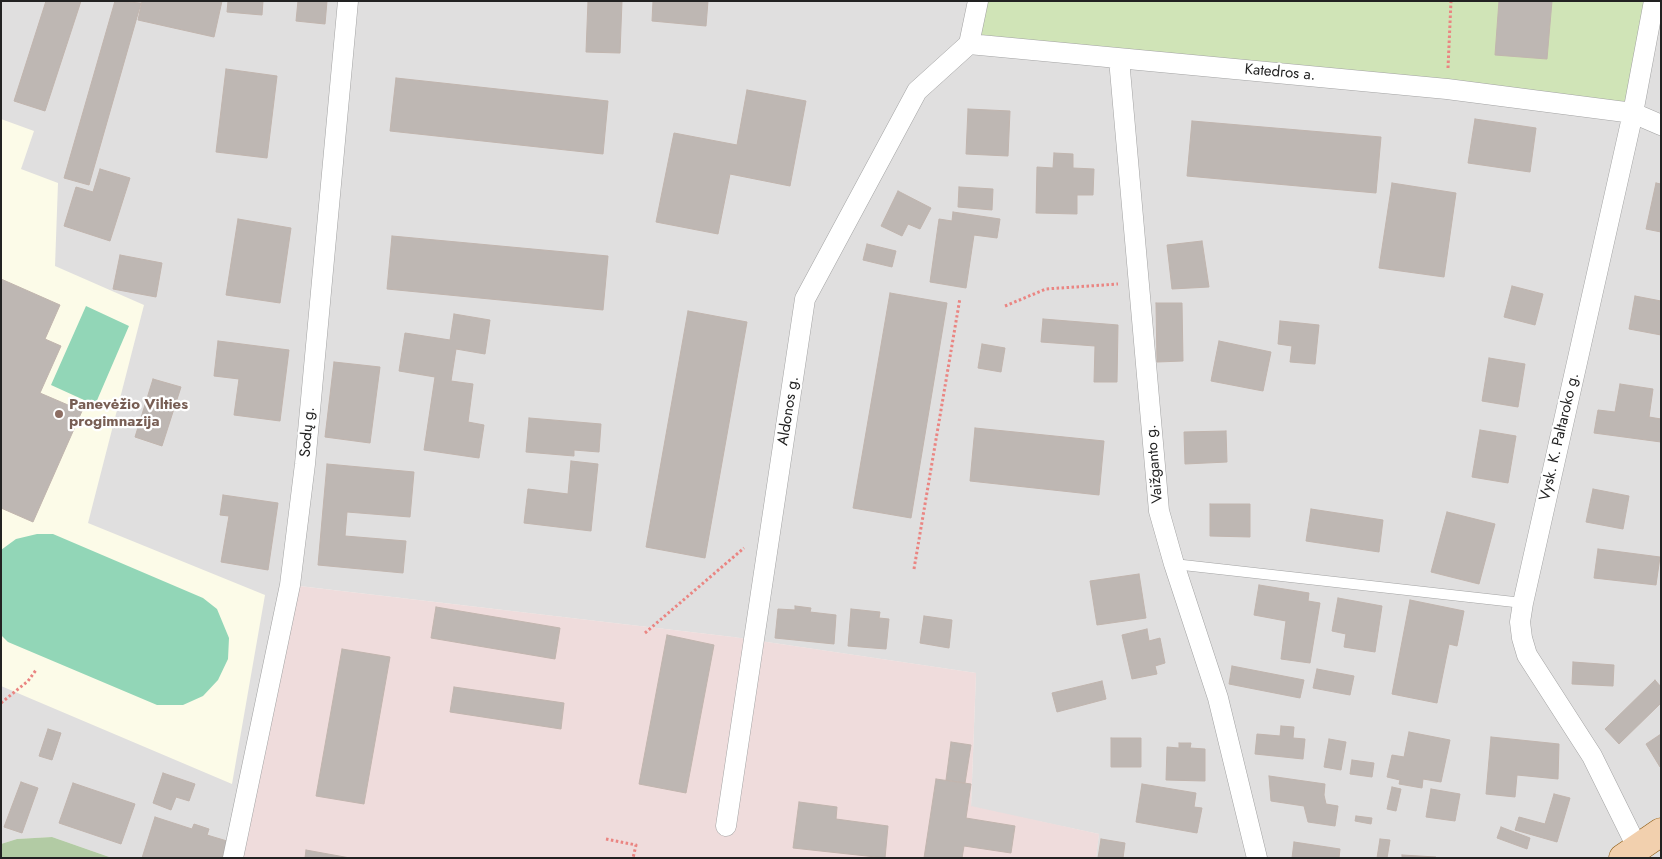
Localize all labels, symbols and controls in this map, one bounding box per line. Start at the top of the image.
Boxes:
street label: Katedros a. [1244,61,1316,85]
street label: Vysk. K. Paltaroko g. [1537,371,1583,503]
street label: Aldonos g. [775,375,803,447]
place label: Panevėžio Vilties progimnazija [69,396,188,431]
street label: Sodų g. [297,406,319,458]
marker: Panevėžio Vilties progimnazija [53,408,65,420]
street label: Vaižganto g. [1143,424,1167,504]

